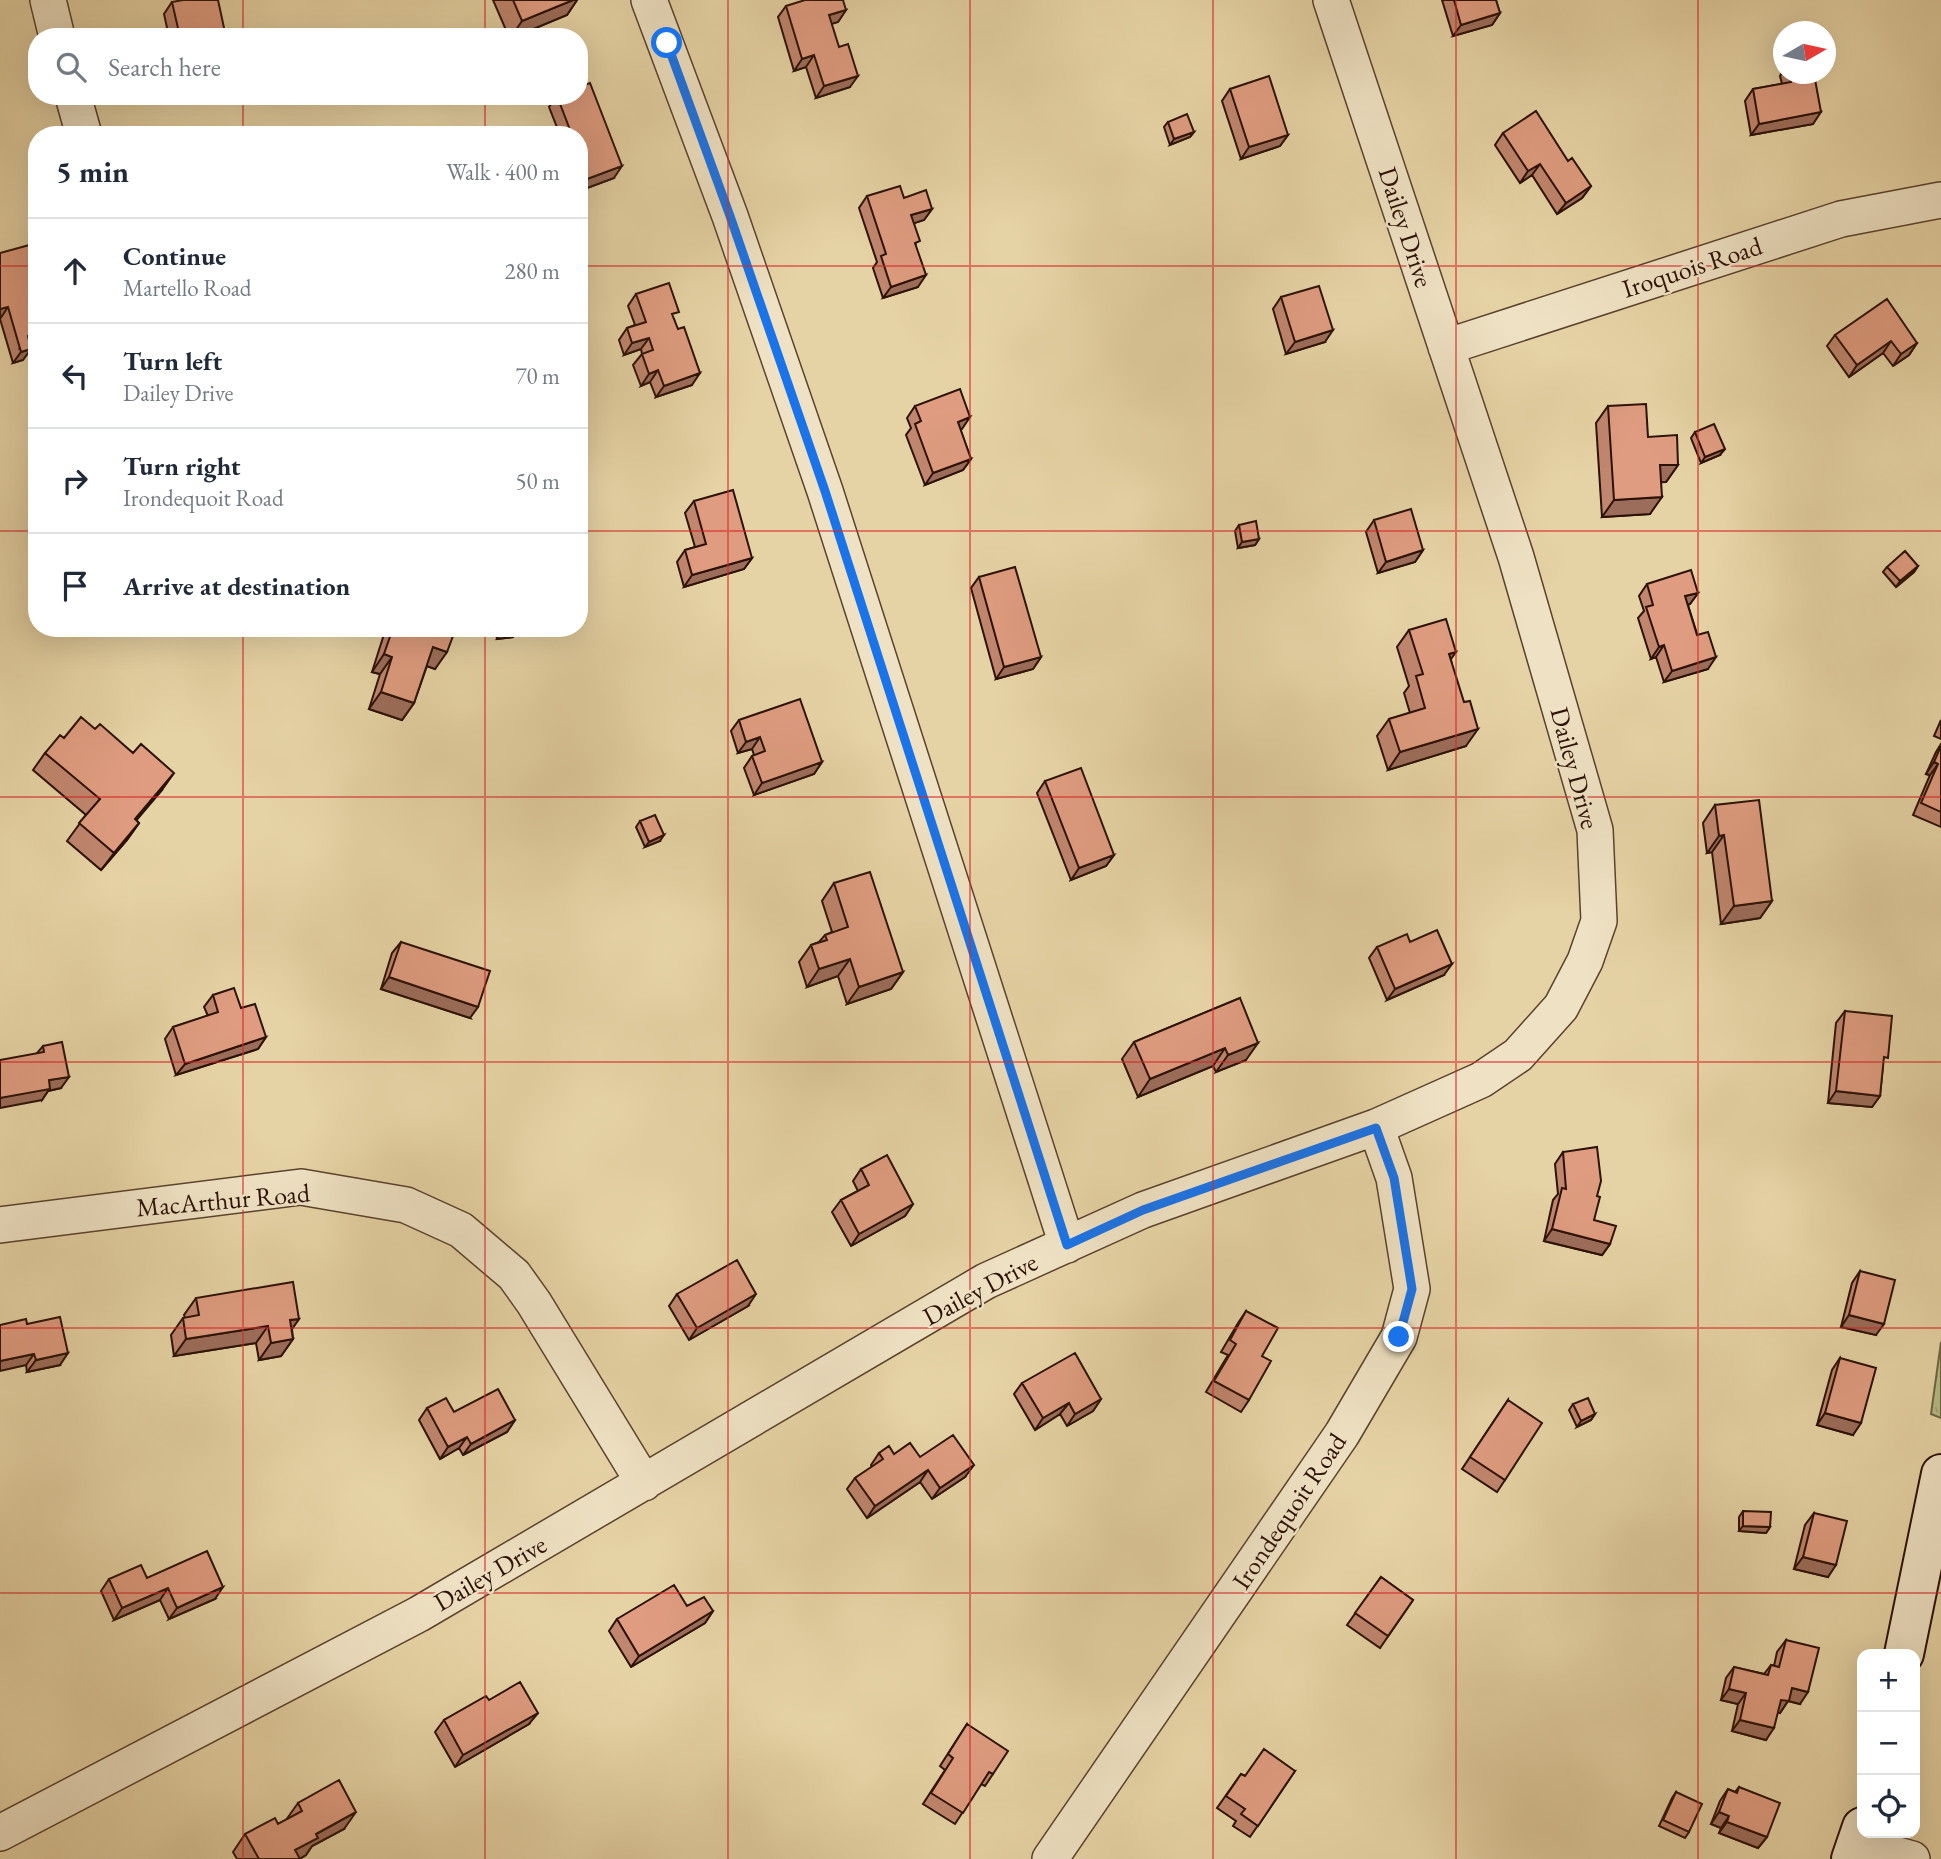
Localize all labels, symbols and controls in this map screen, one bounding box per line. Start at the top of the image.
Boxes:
north arrow [1773,21,1836,84]
route start [651,27,682,58]
search box [28,28,588,105]
icon: search [52,48,90,86]
text: Search here [108,50,221,84]
text: 5 min [56,152,129,191]
text: Walk · 400 m [446,157,560,187]
street label: Dailey Drive [1371,162,1441,292]
street label: Iroquois Road [1618,228,1767,306]
text: Continue [123,239,226,273]
icon: ahead [56,252,94,290]
text: 280 m [504,256,560,286]
text: Martello Road [123,273,251,303]
text: Turn left [123,344,222,378]
icon: left [56,357,94,395]
text: 70 m [515,361,560,391]
text: Dailey Drive [123,378,233,408]
text: Turn right [123,449,241,483]
icon: right [56,462,94,500]
text: 50 m [515,466,560,496]
text: Irondequoit Road [123,483,284,513]
icon: arrive [56,567,94,605]
text: Arrive at destination [123,569,350,603]
street label: Dailey Drive [1542,703,1608,833]
street label: MacArthur Road [135,1175,312,1225]
street label: Dailey Drive [917,1245,1043,1333]
route end [1383,1321,1414,1352]
street label: Irondequoit Road [1224,1426,1354,1596]
street label: Dailey Drive [427,1527,553,1619]
map controls [1857,1649,1920,1838]
button: + [1857,1649,1920,1712]
button: − [1857,1712,1920,1775]
button: locate [1857,1775,1920,1838]

